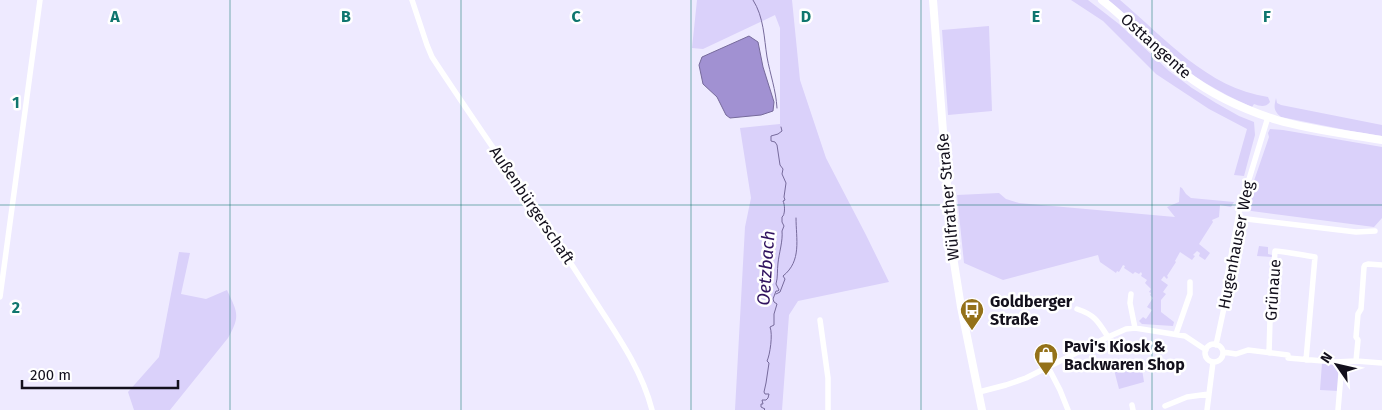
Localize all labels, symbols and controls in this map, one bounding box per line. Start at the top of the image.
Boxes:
text: A [109,7,120,26]
text: B [341,7,351,26]
text: C [571,7,581,26]
text: D [801,7,811,26]
text: E [1032,7,1040,26]
text: F [1263,7,1271,26]
street label: Osttangente [1117,9,1195,83]
text: 1 [12,93,20,112]
street label: Wülfrather Straße [933,132,963,262]
street label: Außenbürgerschaft [486,143,579,268]
street label: Hugenhauser Weg [1214,178,1258,311]
water label: Oetzbach [752,230,780,306]
street label: Grünaue [1261,259,1285,321]
place label: Goldberger Straße [990,292,1073,329]
bus stop icon: Goldberger Straße [959,297,985,331]
text: 2 [12,298,20,317]
place label: Pavi's Kiosk & Backwaren Shop [1064,337,1185,374]
north arrow [1312,340,1362,390]
shop icon: Pavi's Kiosk & Backwaren Shop [1033,342,1059,376]
text: N [1317,349,1336,367]
scale bar [22,358,179,390]
text: 200 m [30,366,71,384]

